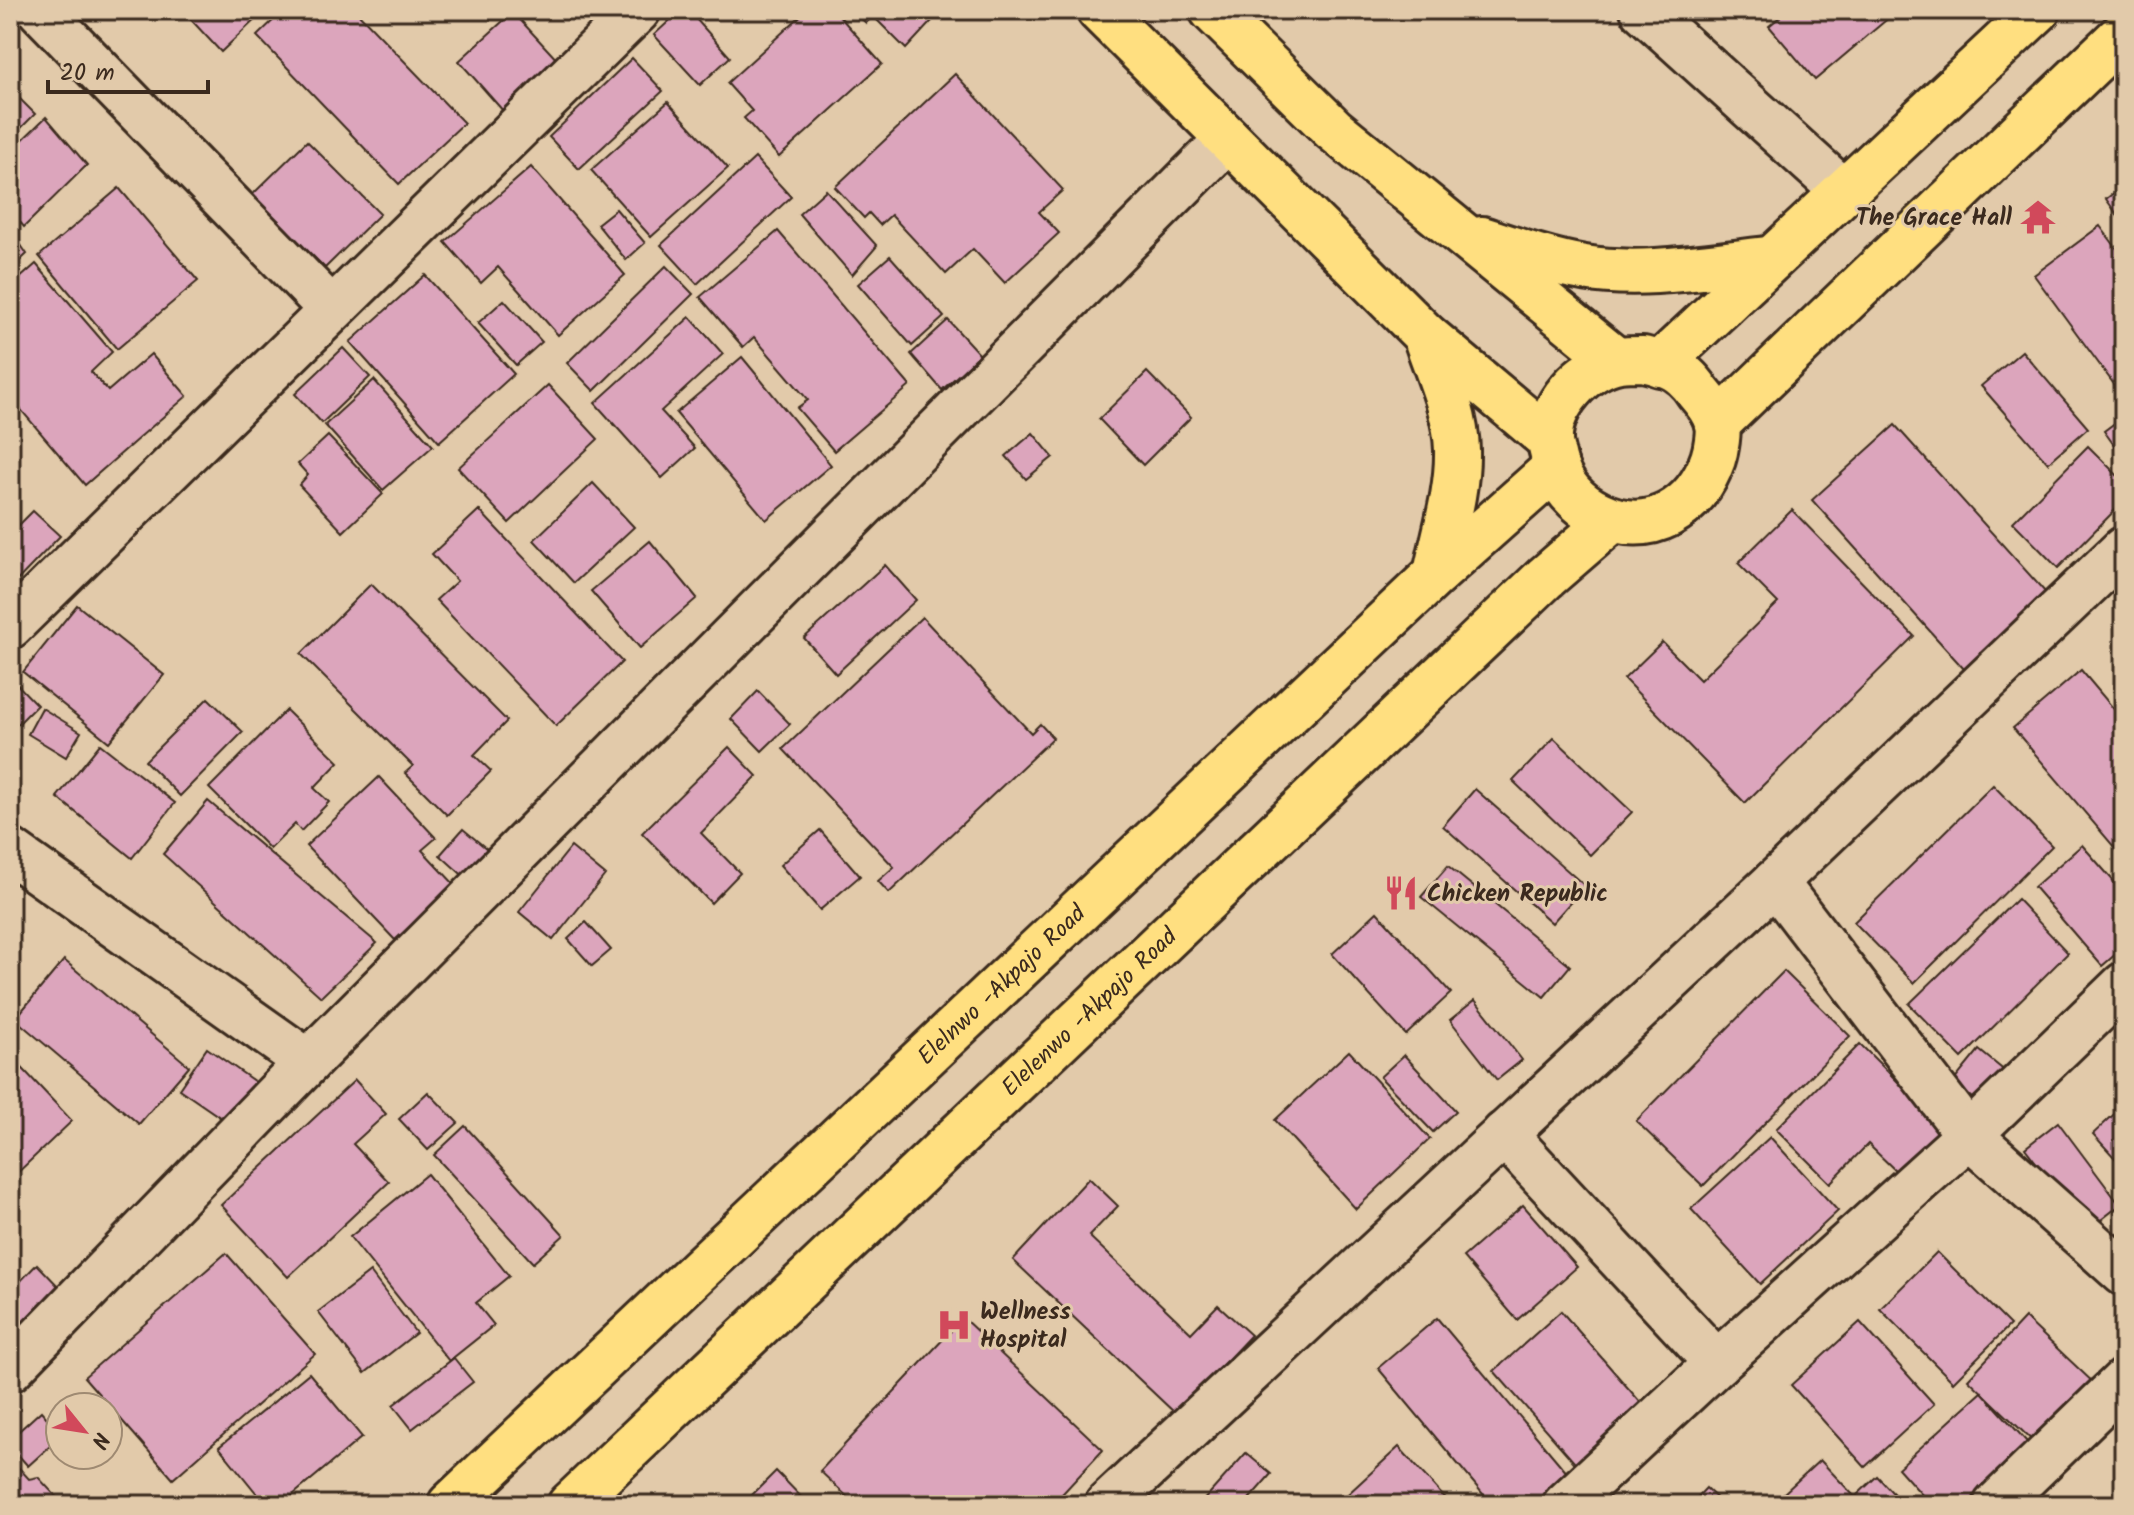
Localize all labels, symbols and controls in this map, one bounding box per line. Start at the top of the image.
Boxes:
scale bar [48,44,208,94]
text: 20 m [60,54,115,93]
temple icon: The Grace Hall [2019,198,2057,236]
place label: The Grace Hall [1856,199,2013,238]
restaurant icon: Chicken Republic [1382,874,1420,912]
place label: Chicken Republic [1427,875,1608,914]
street label: Elelnwo -Akpajo Road [909,895,1096,1076]
street label: Elelenwo -Akpajo Road [993,918,1188,1107]
place label: Wellness Hospital [980,1293,1071,1360]
hospital icon: Wellness Hospital [935,1306,973,1344]
north arrow [44,1391,124,1471]
text: N [80,1425,118,1455]

